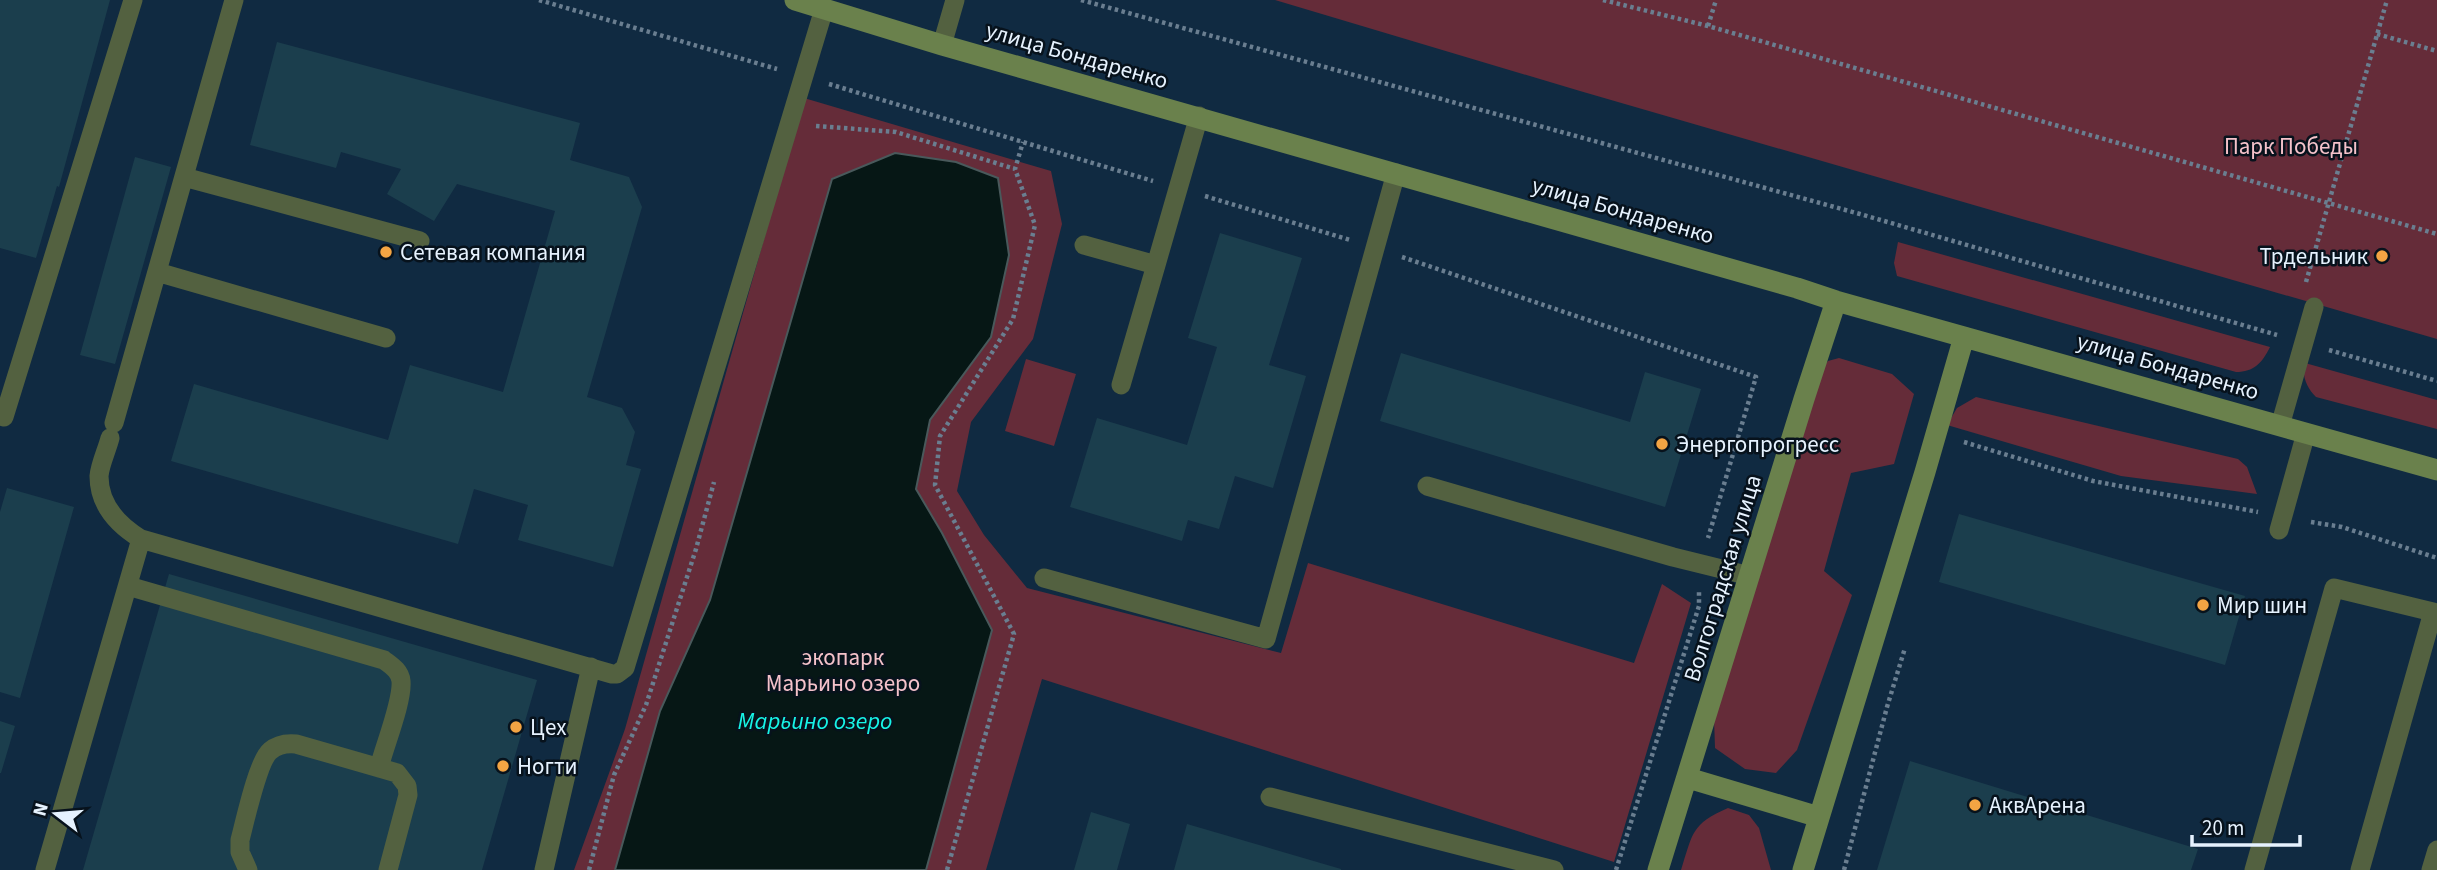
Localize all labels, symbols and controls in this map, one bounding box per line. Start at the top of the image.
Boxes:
street label: улица Бондаренко [982,14,1172,97]
park label: Парк Победы [2224,130,2358,163]
street label: улица Бондаренко [1528,169,1718,252]
place label: Сетевая компания [400,236,586,269]
place label: Трдельник [2259,240,2369,273]
marker: Сетевая компания [378,244,394,260]
marker: Трдельник [2374,248,2390,264]
street label: улица Бондаренко [2073,325,2263,408]
place label: Энергопрогресс [1676,428,1839,461]
marker: Энергопрогресс [1654,436,1670,452]
street label: Волгоградская улица [1675,471,1770,686]
place label: Мир шин [2217,589,2307,622]
marker: Мир шин [2195,597,2211,613]
park label: экопарк Марьино озеро [766,641,920,700]
water label: Марьино озеро [738,704,892,739]
place label: Цех [530,711,566,744]
marker: Цех [508,719,524,735]
place label: Ногти [517,750,578,783]
marker: Ногти [495,758,511,774]
north arrow [21,779,91,849]
place label: АквАрена [1989,789,2086,822]
marker: АквАрена [1967,797,1983,813]
text: N [26,800,56,820]
scale bar [2192,804,2300,848]
text: 20 m [2202,813,2244,843]

